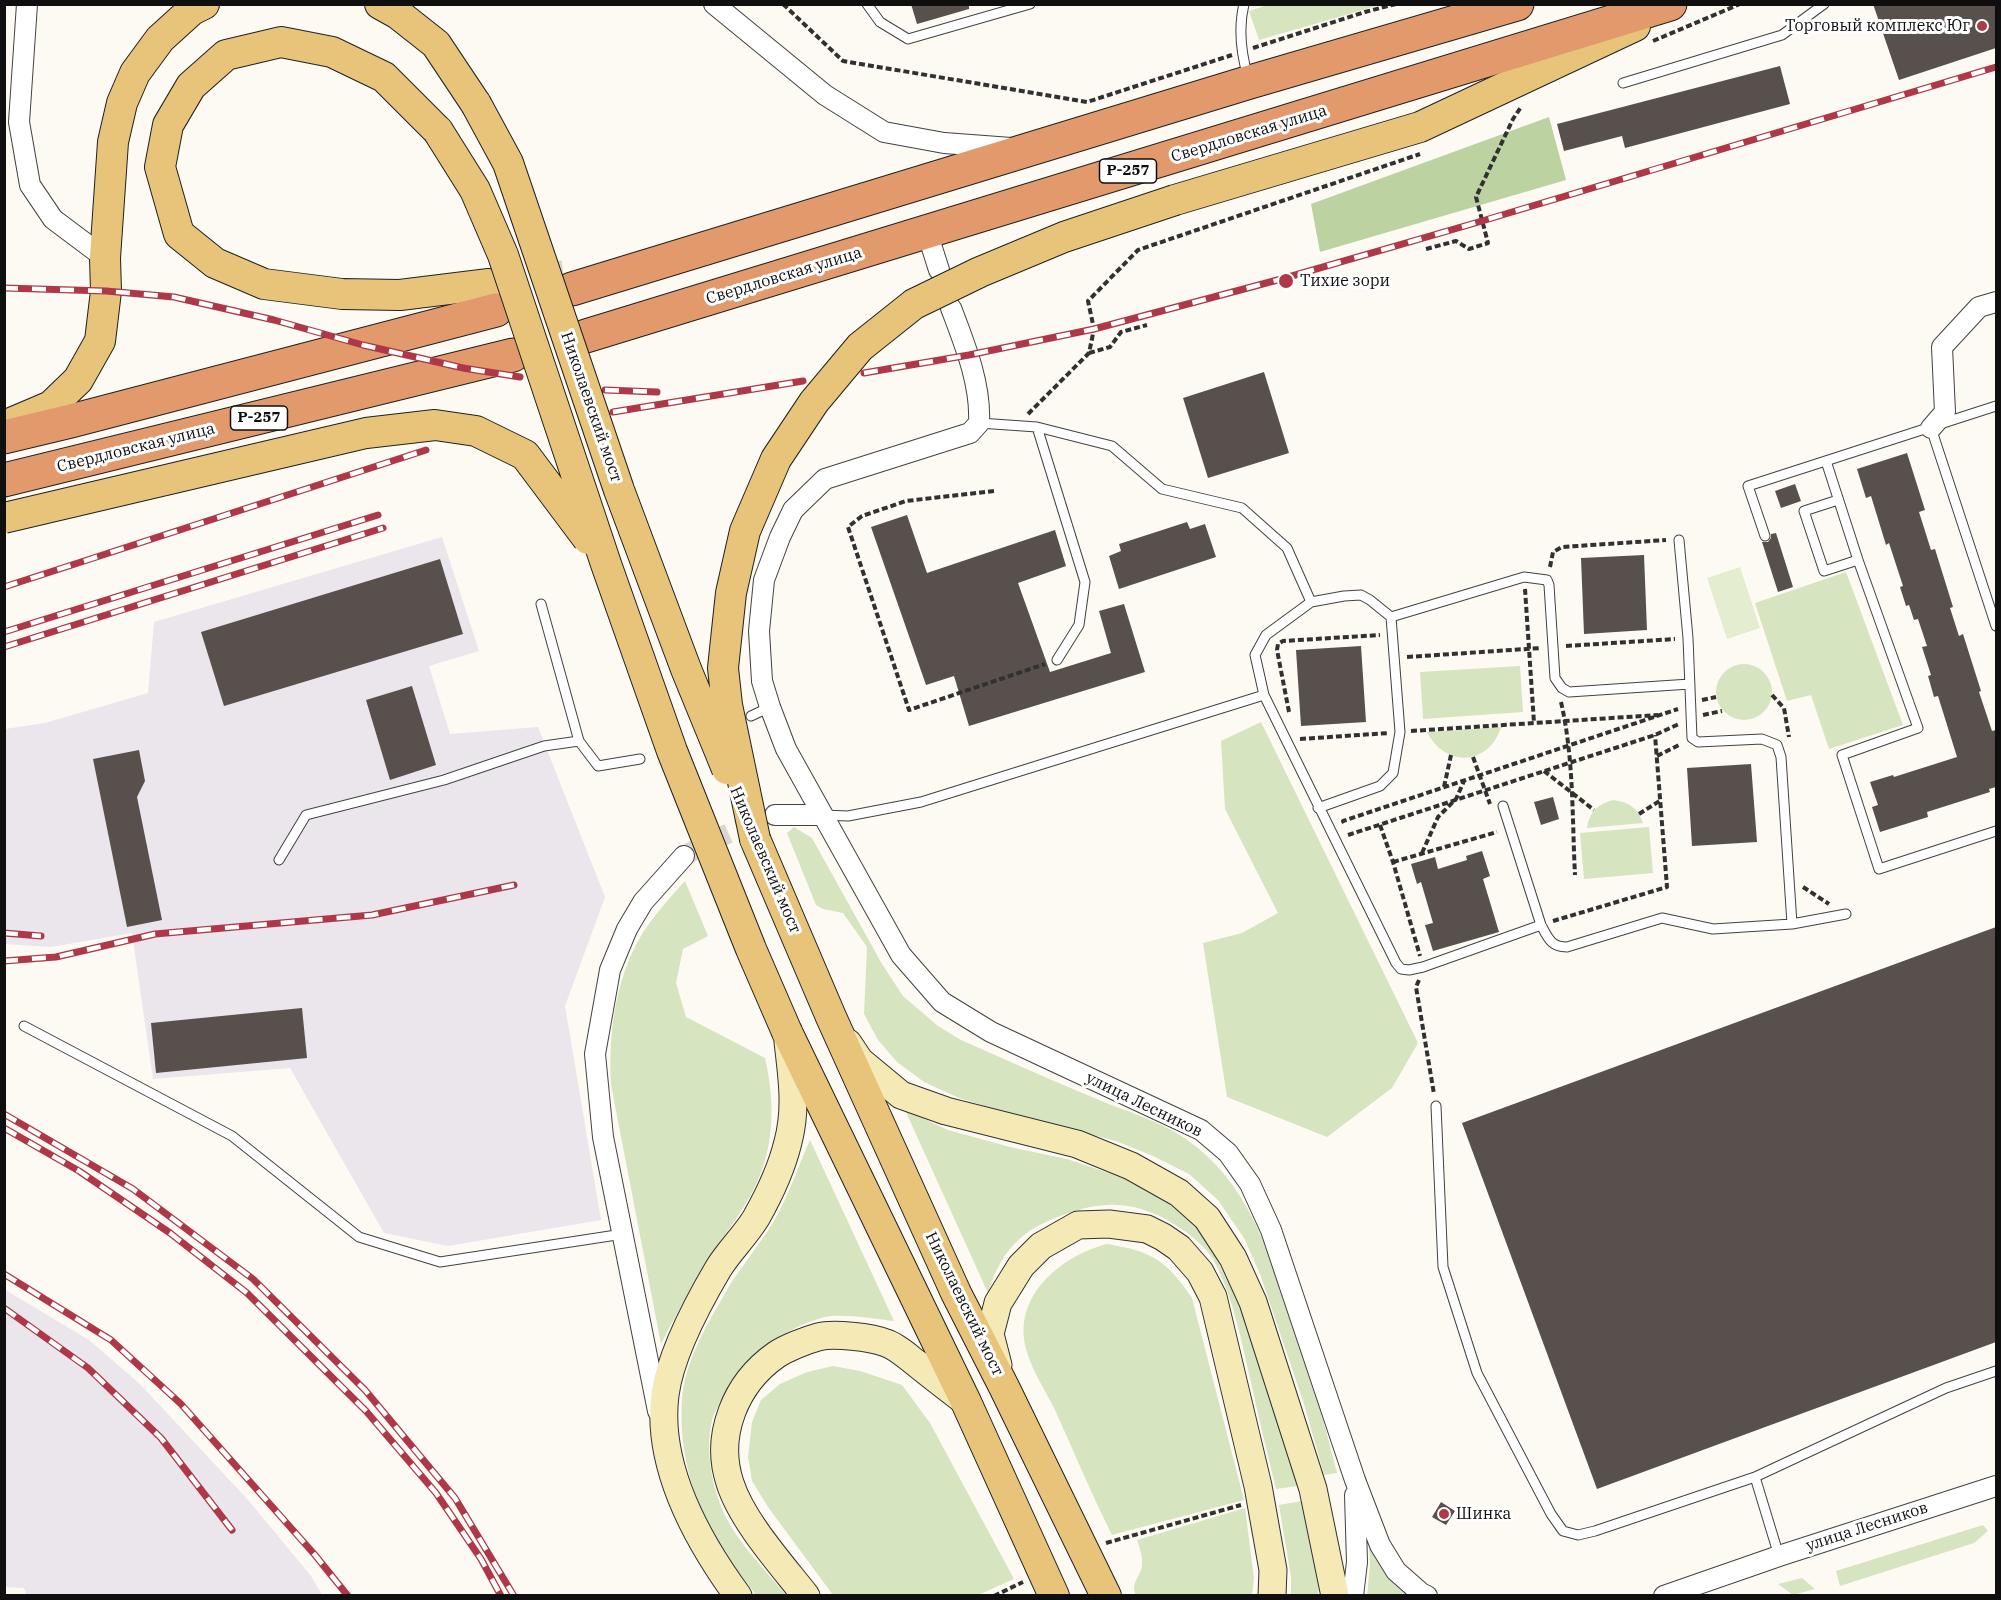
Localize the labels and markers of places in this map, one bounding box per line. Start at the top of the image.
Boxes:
place label: Торговый комплекс Юг [1785,16,1970,36]
marker: Торговый комплекс Юг [1975,19,1989,33]
place label: Тихие зори [1300,271,1390,291]
marker: Тихие зори [1277,272,1295,290]
place label: Шинка [1456,1504,1511,1524]
marker: Шинка [1437,1507,1451,1521]

